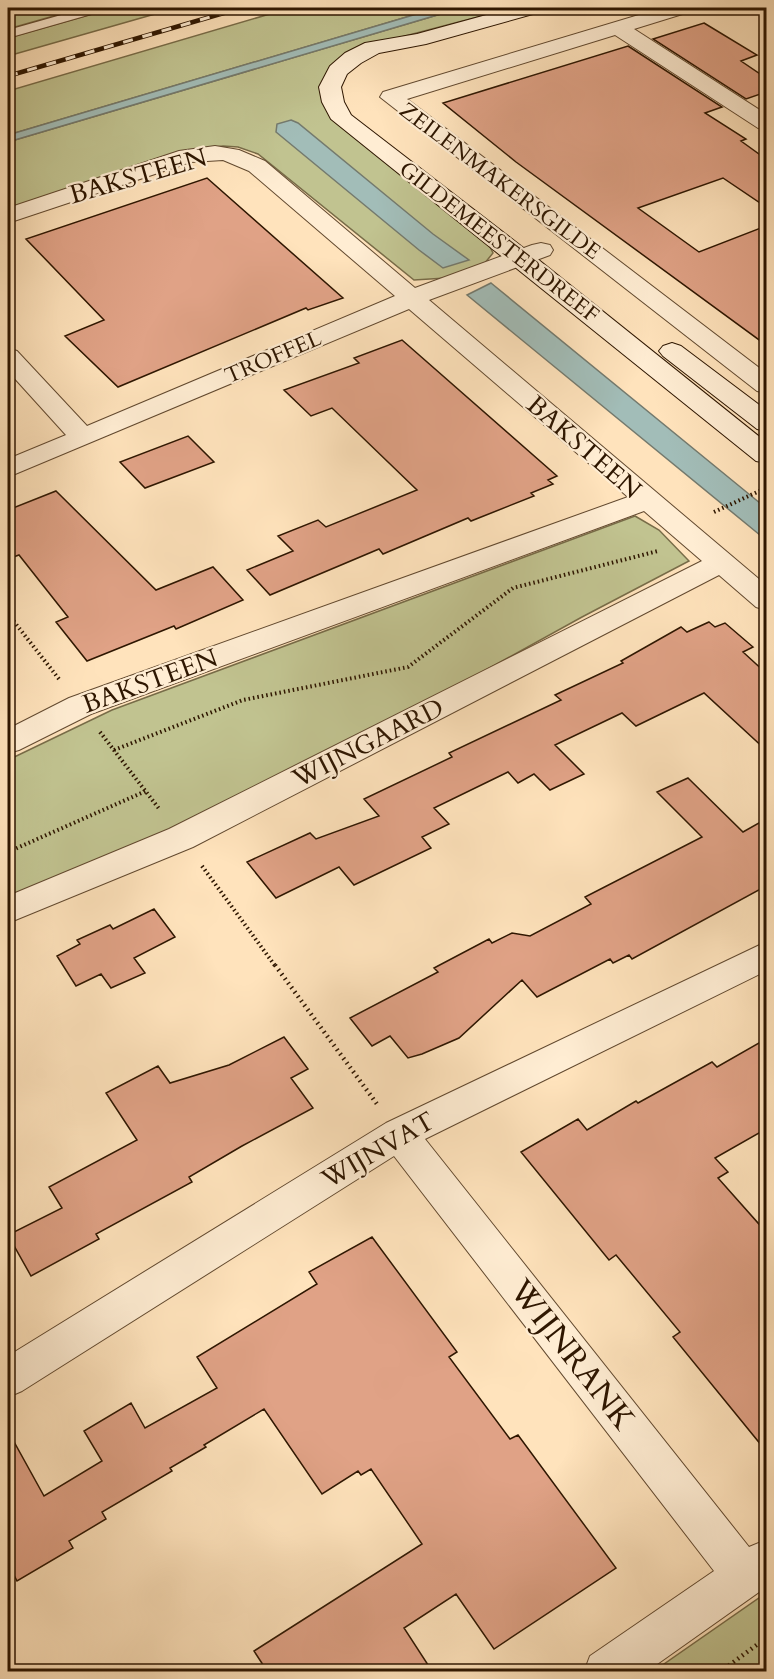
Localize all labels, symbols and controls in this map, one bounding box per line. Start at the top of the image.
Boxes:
street label: ZEILENMAKERSGILDE [393,95,607,267]
street label: BAKSTEEN [65,140,211,212]
street label: GILDEMEESTERDREEF [393,154,605,330]
street label: TROFFEL [220,323,327,391]
street label: BAKSTEEN [519,387,649,507]
street label: BAKSTEEN [77,640,223,722]
street label: WIJNGAARD [286,690,450,797]
street label: WIJNVAT [314,1104,441,1197]
street label: WIJNRANK [499,1270,645,1440]

